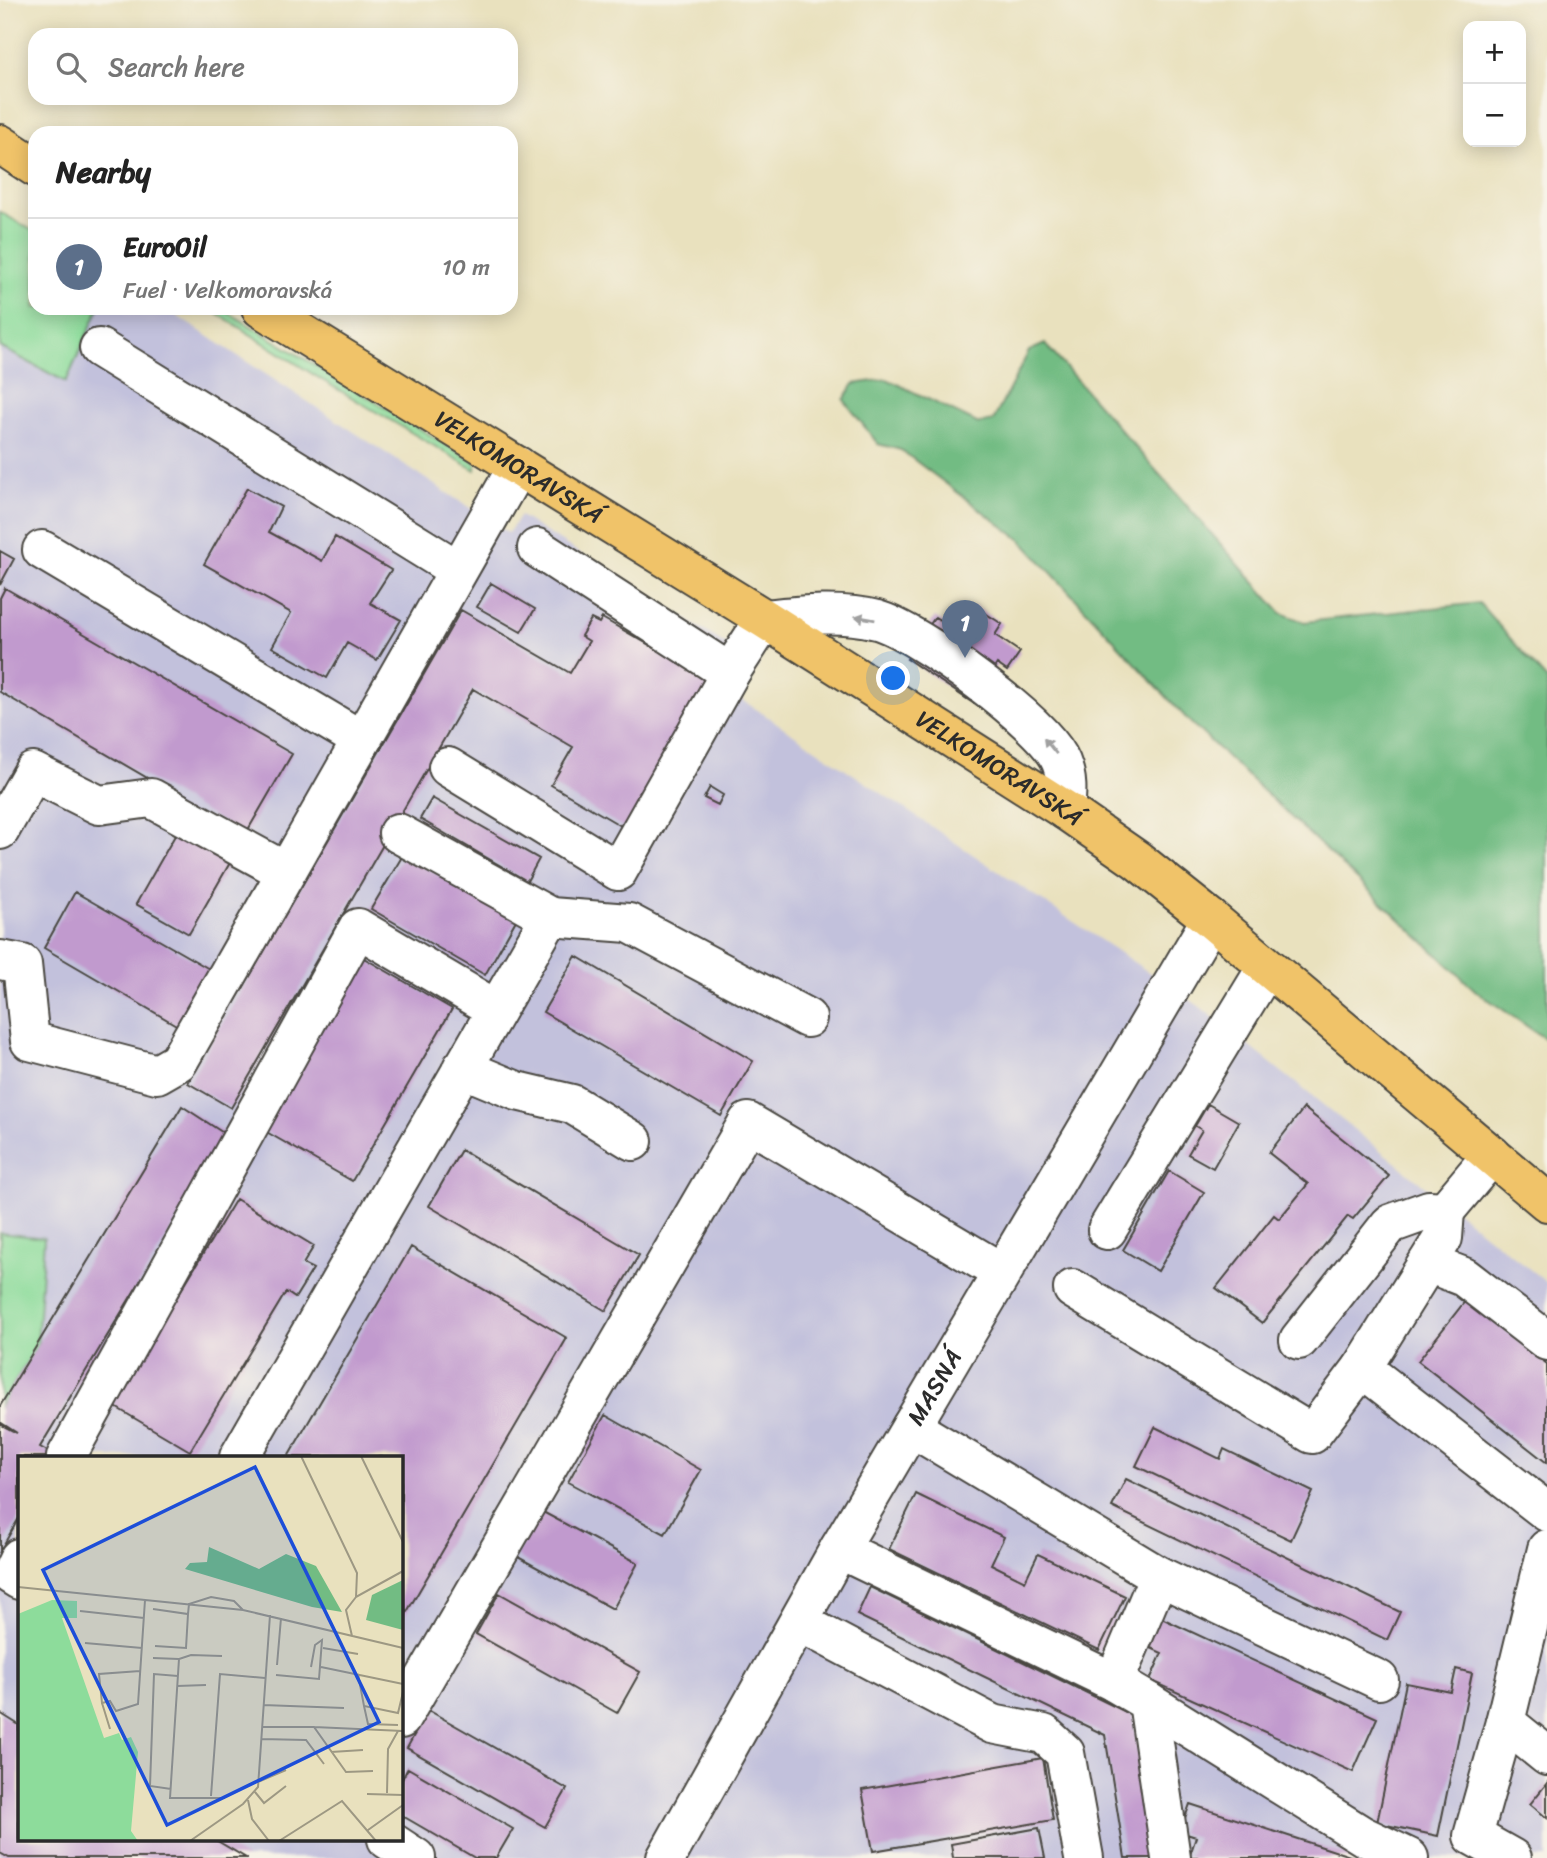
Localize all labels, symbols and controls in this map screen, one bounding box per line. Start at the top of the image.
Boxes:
map controls [1463,21,1526,147]
button: + [1463,21,1526,84]
search box [28,28,518,105]
text: Search here [108,44,245,90]
icon: search [52,48,90,86]
button: − [1463,84,1526,147]
text: Nearby [56,145,151,199]
text: EuroOil [123,224,207,270]
text: 1 [74,247,84,288]
text: 10 m [442,247,490,288]
text: Fuel · Velkomoravská [123,270,332,311]
street label: VELKOMORAVSKÁ [426,399,614,537]
pin: 1 [942,600,988,658]
one-way arrow [854,612,876,623]
your location [876,661,910,695]
street label: VELKOMORAVSKÁ [907,699,1095,839]
one-way arrow [1042,738,1057,756]
street label: MASNÁ [895,1338,975,1434]
inset map [18,1456,402,1840]

